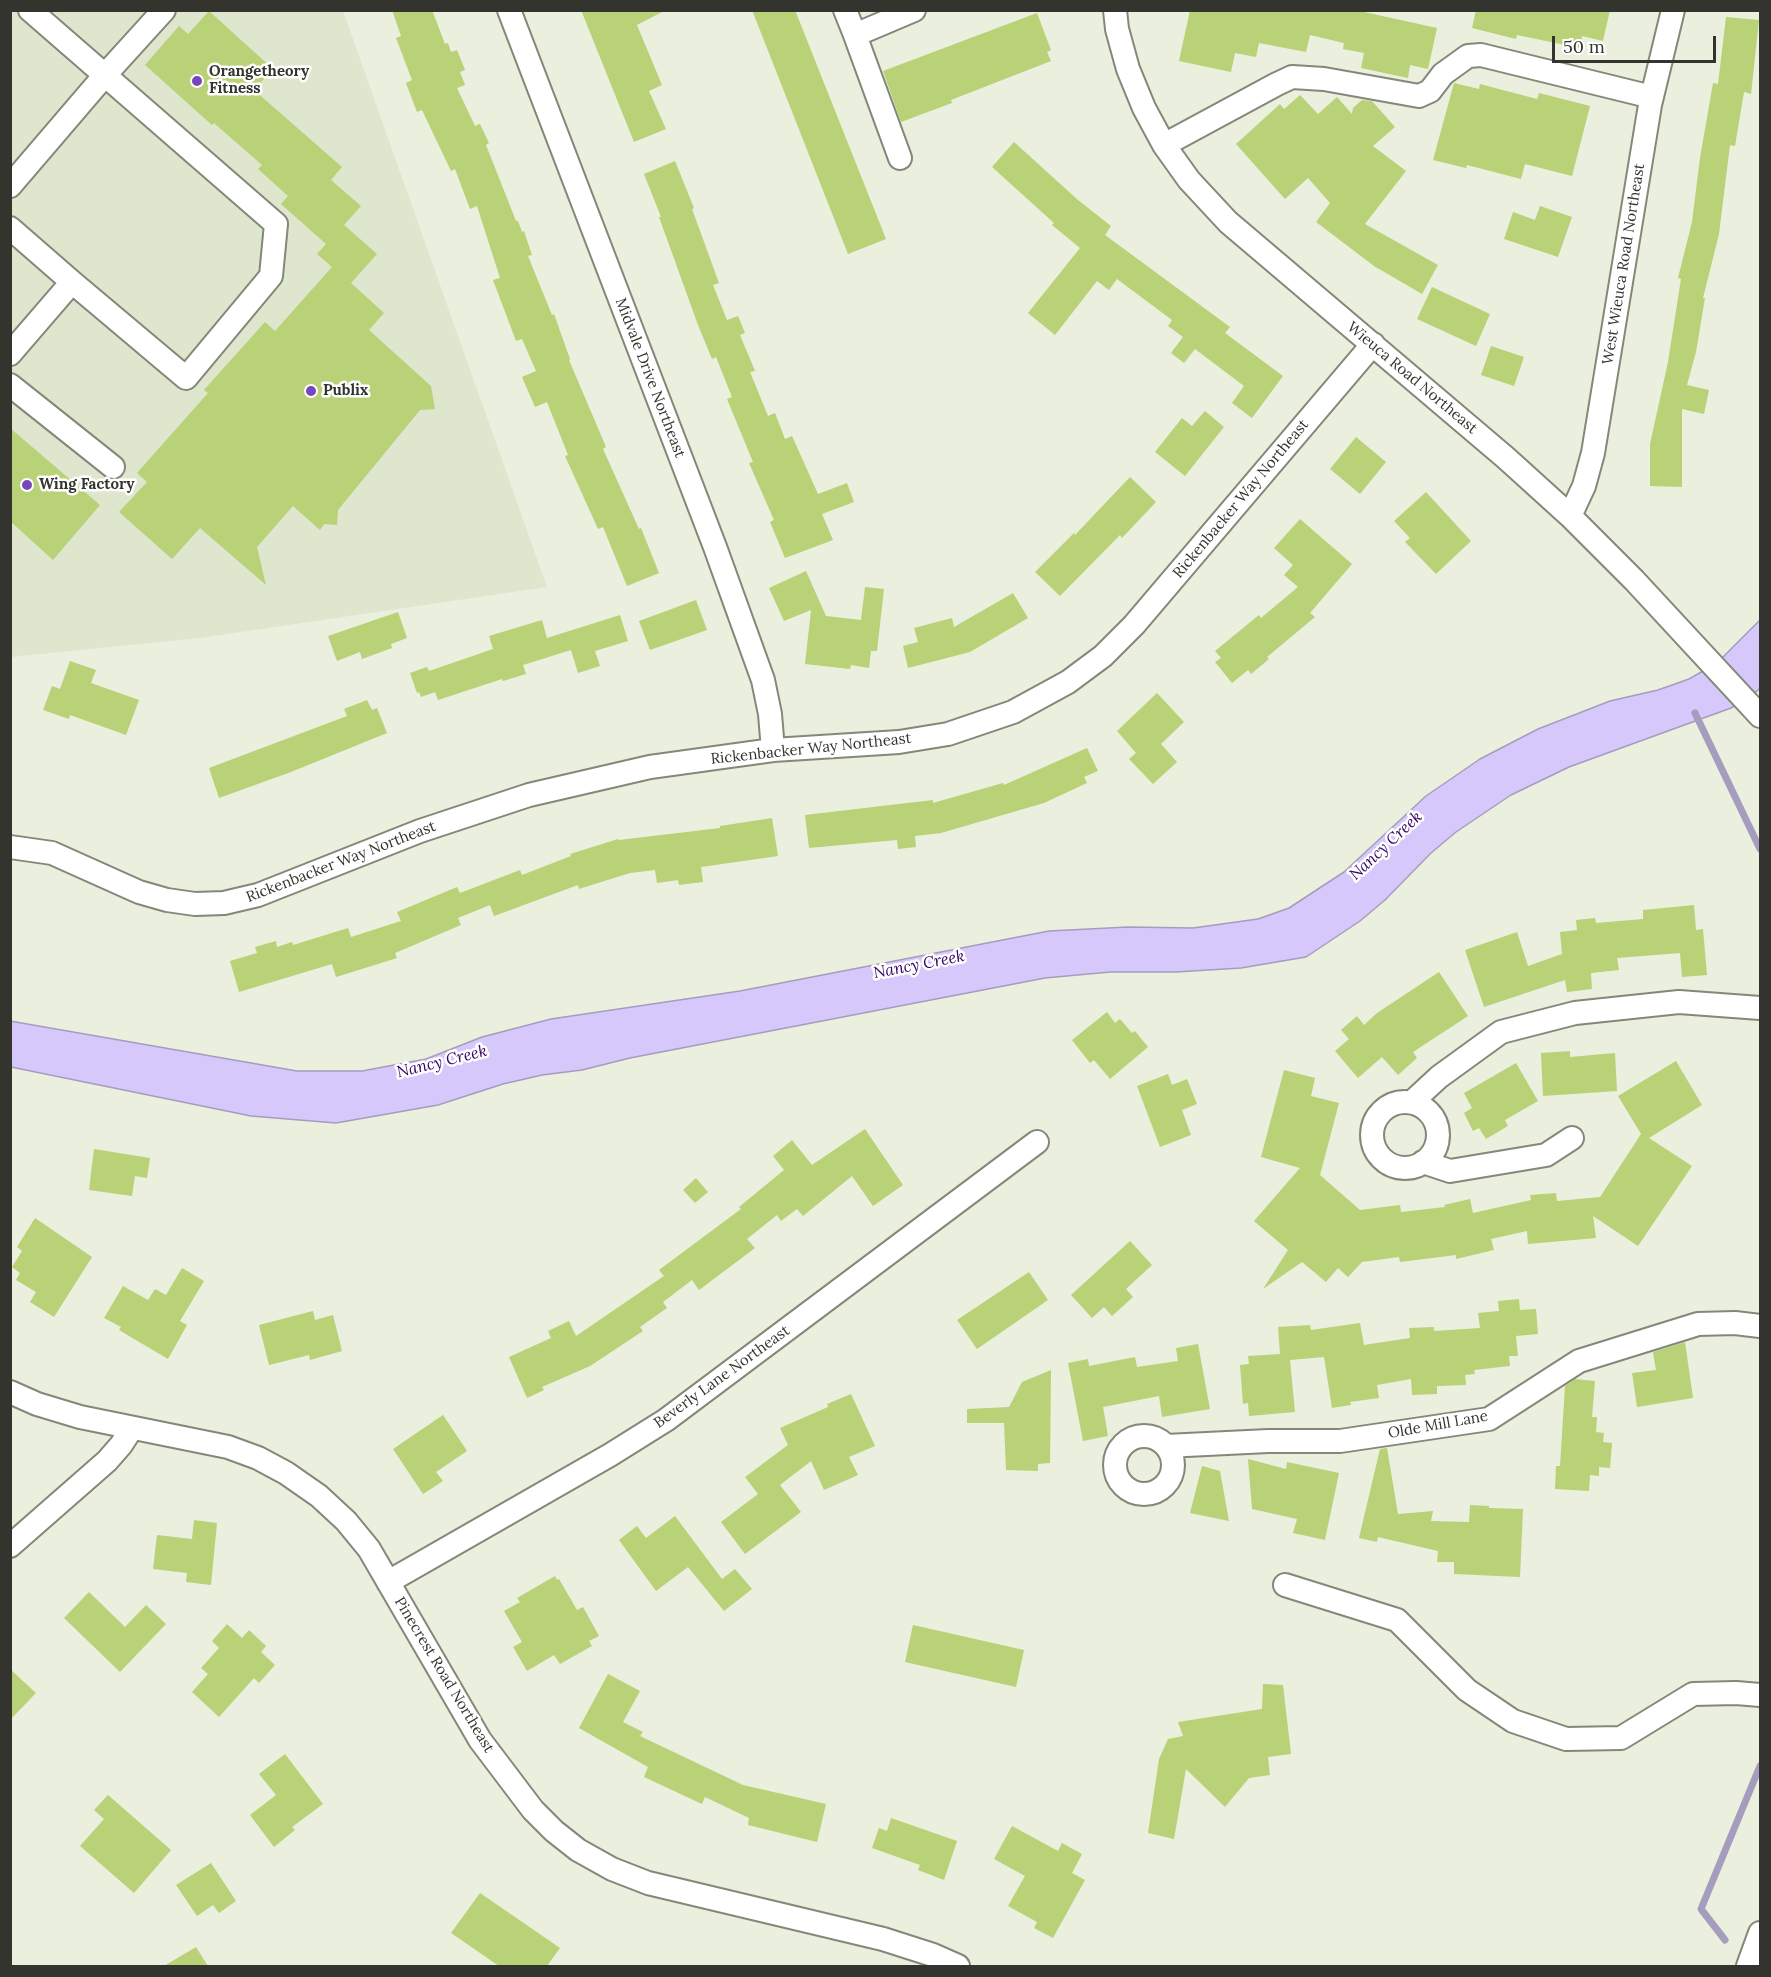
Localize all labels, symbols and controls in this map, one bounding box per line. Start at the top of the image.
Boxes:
scale bar [1555,24,1718,62]
text: 50 m [1563,35,1605,58]
place label: Orangetheory Fitness [209,63,309,98]
marker: Orangetheory Fitness [190,74,204,88]
street label: West Wieuca Road Northeast [1599,162,1649,366]
street label: Midvale Drive Northeast [611,296,689,460]
street label: Wieuca Road Northeast [1343,318,1481,438]
place label: Publix [323,382,368,400]
marker: Publix [304,384,318,398]
street label: Rickenbacker Way Northeast [1169,416,1313,582]
place label: Wing Factory [39,476,135,494]
marker: Wing Factory [20,478,34,492]
street label: Rickenbacker Way Northeast [710,730,912,768]
water label: Nancy Creek [1346,808,1426,884]
street label: Rickenbacker Way Northeast [244,817,438,907]
water label: Nancy Creek [872,947,966,983]
water label: Nancy Creek [395,1042,489,1082]
street label: Beverly Lane Northeast [651,1322,793,1432]
street label: Olde Mill Lane [1387,1407,1489,1443]
street label: Pinecrest Road Northeast [390,1594,498,1756]

